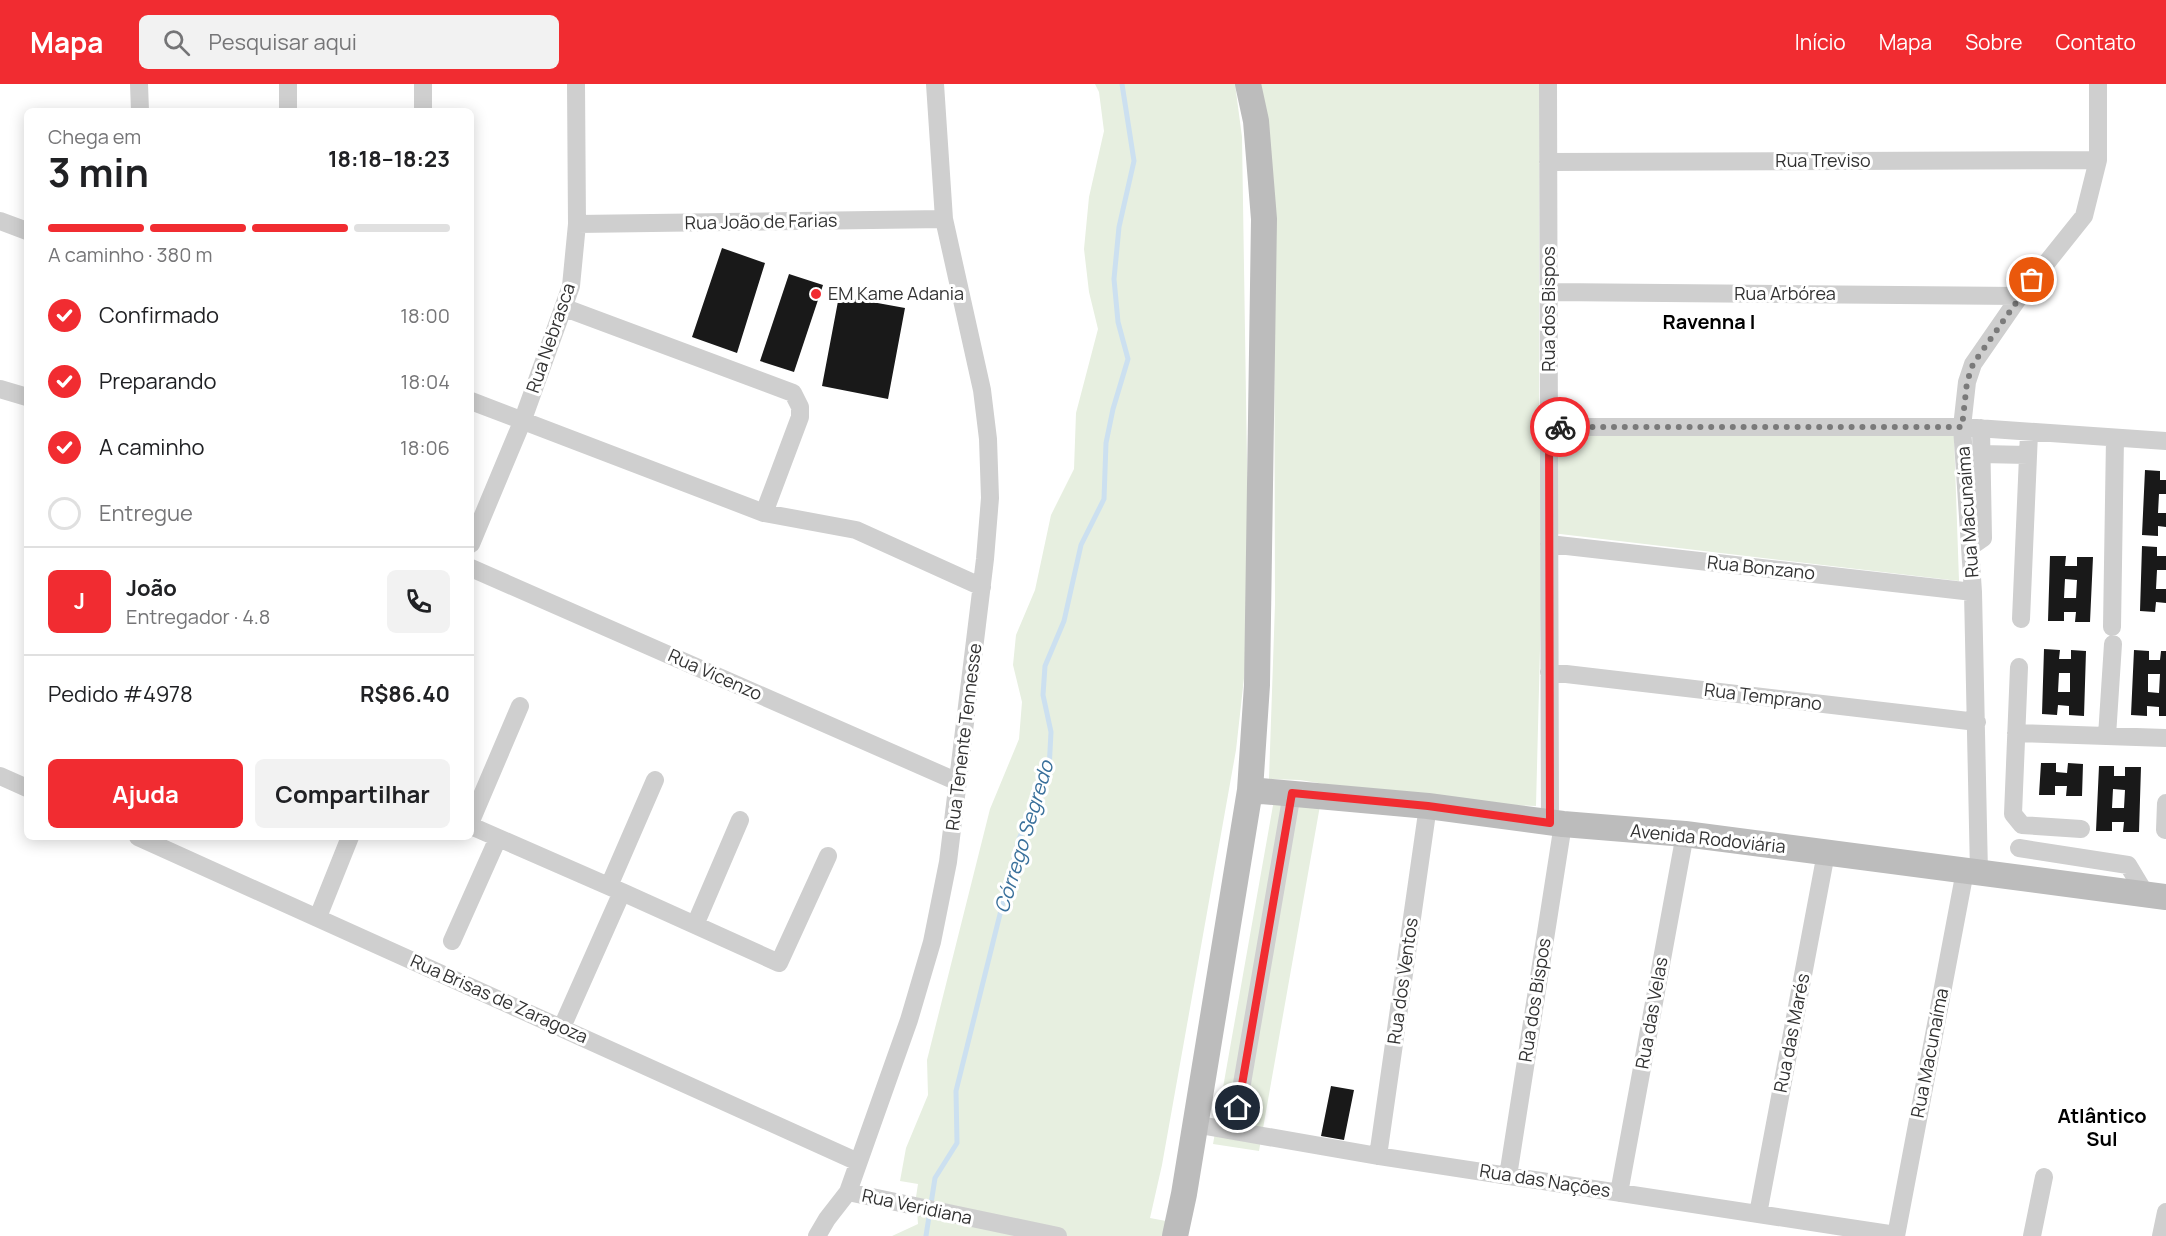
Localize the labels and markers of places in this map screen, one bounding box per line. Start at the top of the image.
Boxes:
pin [2006,254,2057,305]
place label: EM Kame Adania [828,281,964,305]
marker: EM Kame Adania [809,287,823,301]
pin [1212,1082,1263,1133]

